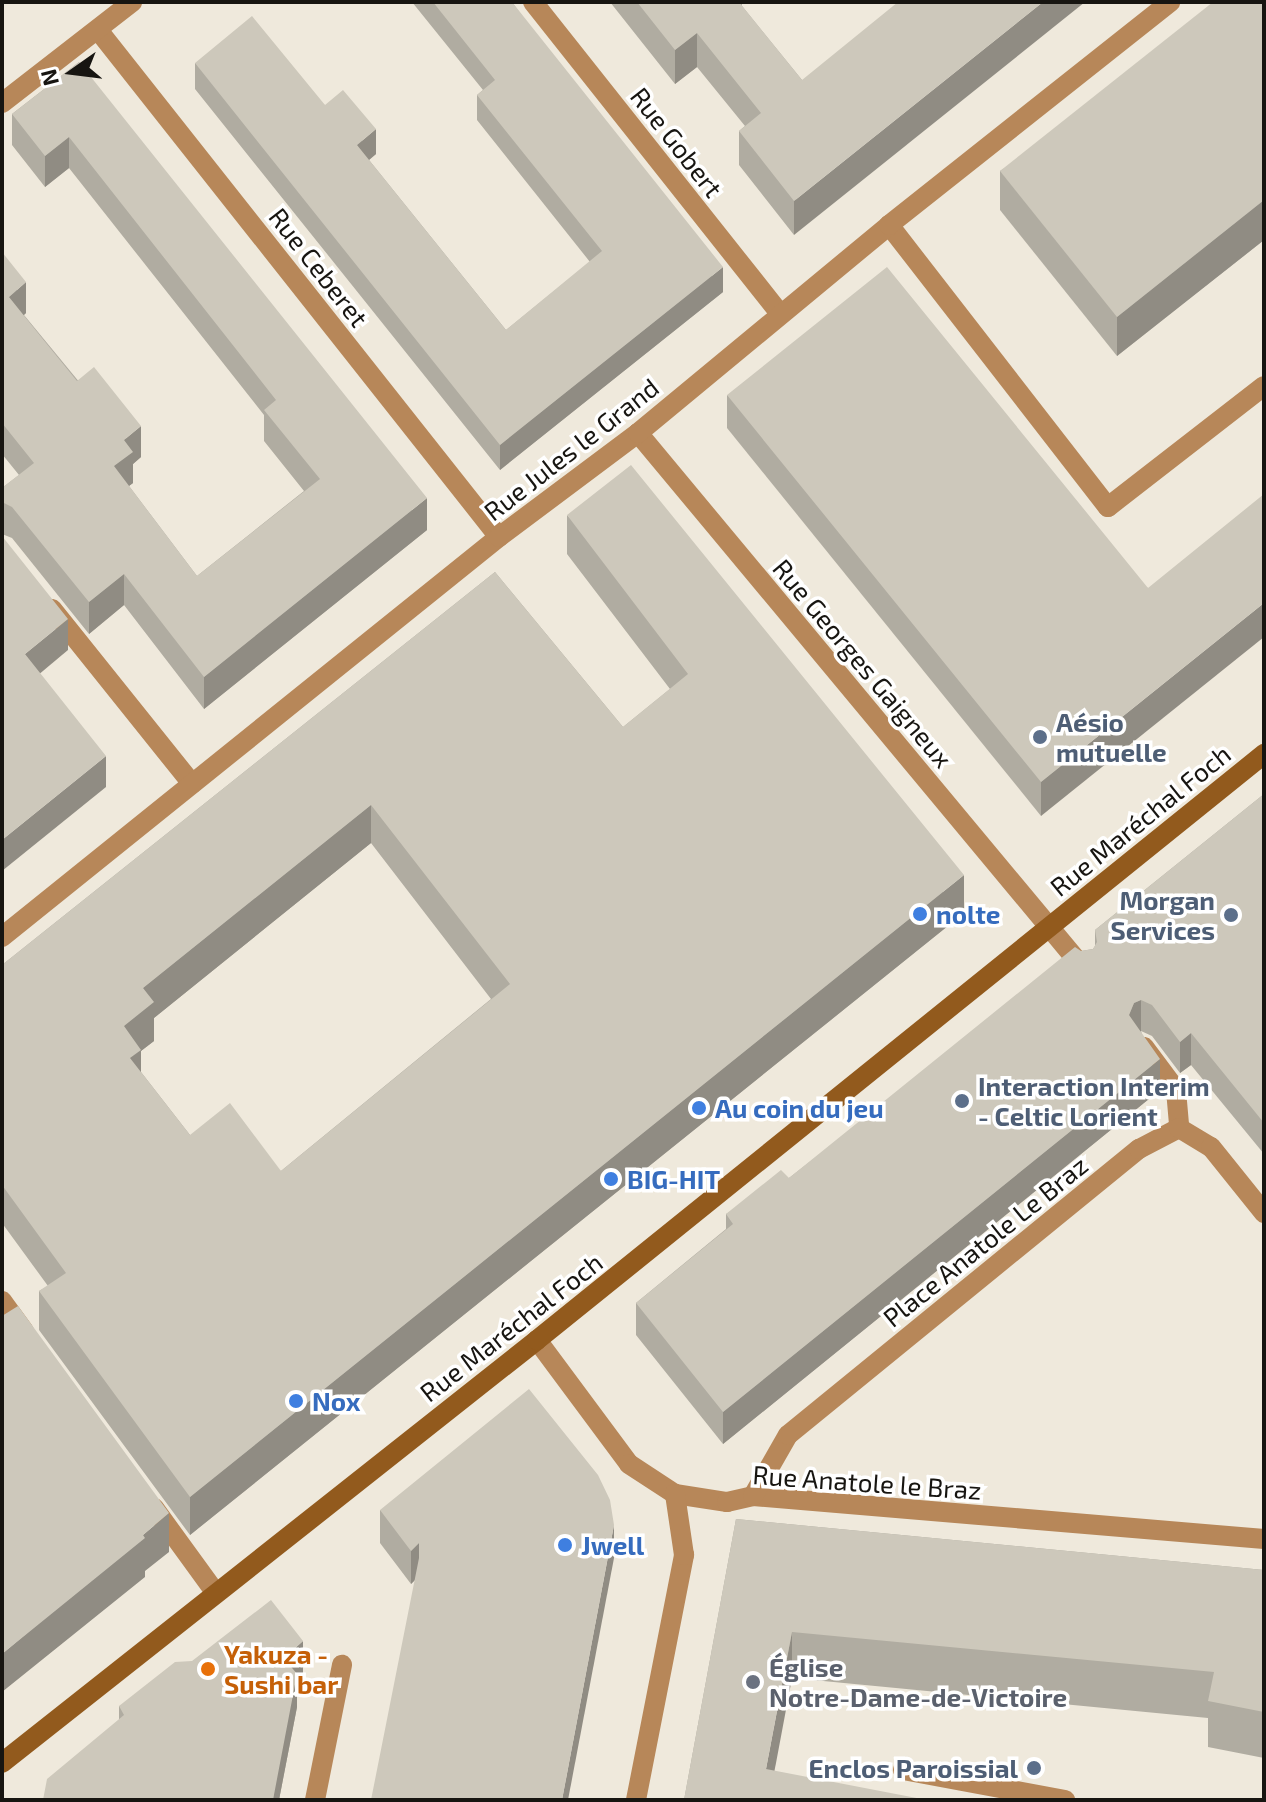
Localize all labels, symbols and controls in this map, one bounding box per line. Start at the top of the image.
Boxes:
north arrow [32,32,112,112]
text: N [34,67,63,89]
street label: Rue Gobert [624,81,730,203]
street label: Rue Ceberet [263,201,375,333]
street label: Rue Jules le Grand [477,371,665,527]
street label: Rue Georges Gaigneux [767,552,959,774]
place label: Aésio mutuelle [1056,706,1167,768]
marker: Aésio mutuelle [1031,728,1049,746]
street label: Rue Maréchal Foch [1043,738,1237,902]
place label: Morgan Services [1111,884,1215,946]
place label: nolte [936,898,1000,930]
marker: nolte [911,905,929,923]
marker: Morgan Services [1222,906,1240,924]
place label: Interaction Interim - Celtic Lorient [978,1070,1210,1132]
place label: Au coin du jeu [715,1092,884,1124]
marker: Interaction Interim - Celtic Lorient [953,1092,971,1110]
marker: Au coin du jeu [690,1099,708,1117]
street label: Place Anatole Le Braz [876,1149,1094,1333]
place label: BIG-HIT [627,1163,720,1195]
marker: BIG-HIT [602,1170,620,1188]
street label: Rue Maréchal Foch [413,1246,609,1408]
place label: Nox [312,1385,361,1417]
marker: Nox [287,1392,305,1410]
street label: Rue Anatole le Braz [751,1458,983,1506]
place label: Jwell [581,1529,644,1561]
marker: Jwell [556,1536,574,1554]
place label: Yakuza - Sushi bar [224,1638,338,1700]
place label: Église Notre-Dame-de-Victoire [769,1651,1067,1712]
marker: Yakuza - Sushi bar [199,1660,217,1678]
marker: Église Notre-Dame-de-Victoire [744,1673,762,1691]
place label: Enclos Paroissial [809,1752,1018,1784]
marker: Enclos Paroissial [1025,1759,1043,1777]

